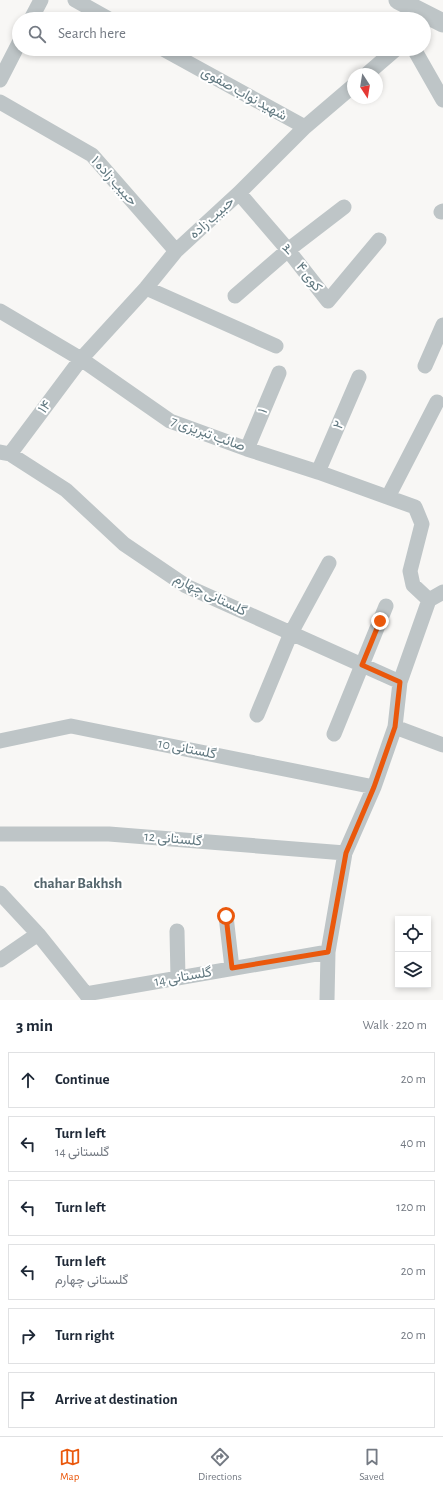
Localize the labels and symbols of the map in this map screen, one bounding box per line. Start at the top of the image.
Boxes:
street label: شهید نواب صفوی [198,65,289,124]
north arrow [347,68,383,104]
street label: حبیب زاده ۱ [88,154,140,209]
street label: حبیب زاده [187,194,238,242]
street label: ۳ [280,242,296,258]
street label: کوی ۴ [293,260,325,295]
street label: ۱۴ [36,398,54,416]
street label: ۱ [256,406,270,416]
street label: صائب تبریزی 7 [169,414,247,455]
street label: ۲ [331,419,347,431]
street label: گلستانی چهارم [171,571,249,620]
route end [371,612,389,630]
street label: گلستانی 10 [156,736,218,762]
street label: گلستانی 12 [143,828,203,850]
district label: chahar Bakhsh [34,876,122,891]
route start [217,907,235,925]
street label: گلستانی 14 [153,964,213,990]

